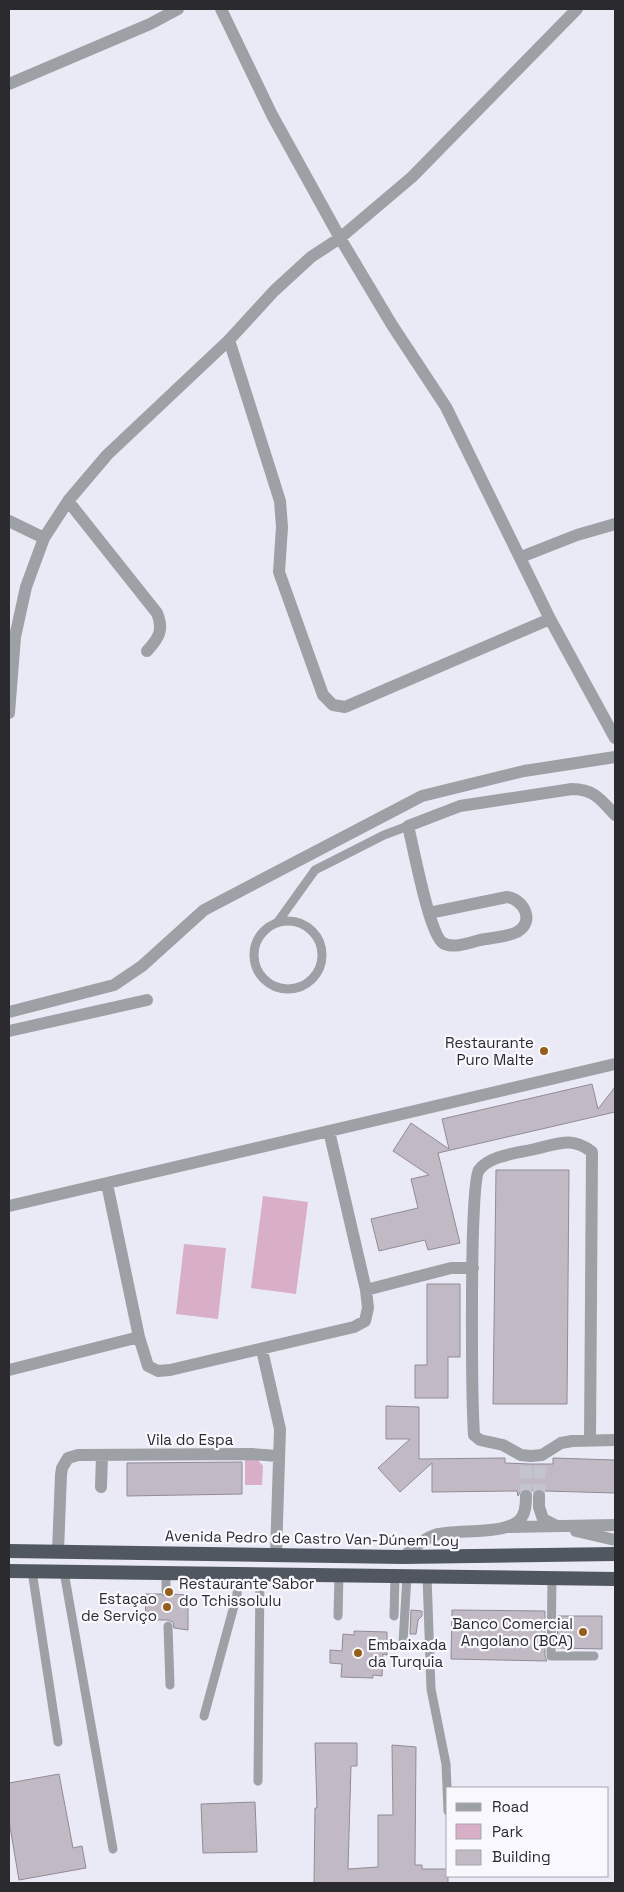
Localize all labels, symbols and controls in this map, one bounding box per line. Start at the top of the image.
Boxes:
place label: Restaurante Puro Malte [445,1033,534,1069]
marker: Restaurante Puro Malte [538,1045,550,1057]
street label: Vila do Espa [147,1430,234,1449]
street label: Avenida Pedro de Castro Van-Dúnem Loy [165,1526,459,1550]
place label: Restaurante Sabor do Tchissolulu [179,1574,315,1610]
marker: Restaurante Sabor do Tchissolulu [163,1586,175,1598]
place label: Estaçao de Serviço [81,1589,157,1625]
marker: Estaçao de Serviço [161,1601,173,1613]
place label: Banco Comercial Angolano (BCA) [452,1614,573,1651]
marker: Banco Comercial Angolano (BCA) [577,1626,589,1638]
place label: Embaixada da Turquia [368,1635,447,1671]
marker: Embaixada da Turquia [352,1647,364,1659]
legend [446,1787,609,1877]
text: Road [492,1797,529,1816]
text: Park [492,1822,523,1841]
text: Building [492,1847,551,1866]

